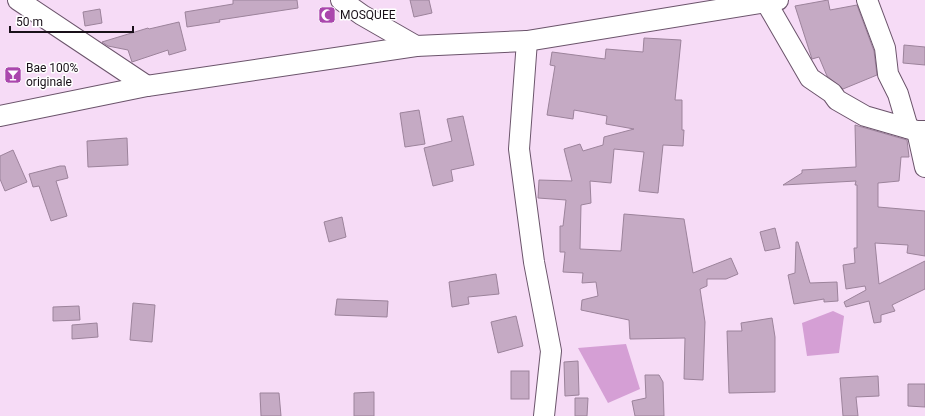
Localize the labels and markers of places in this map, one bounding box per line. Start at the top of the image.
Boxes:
mosque icon: MOSQUEE [317,5,337,25]
place label: MOSQUEE [340,8,396,22]
place label: Bae 100% originale [26,61,79,89]
bar icon: Bae 100% originale [3,65,23,85]

